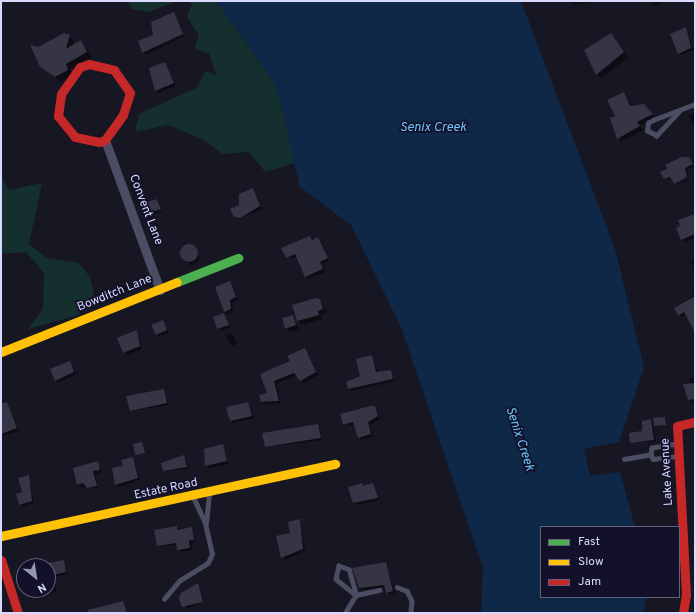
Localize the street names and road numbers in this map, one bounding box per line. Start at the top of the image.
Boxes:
street label: Convent Lane [125,173,165,247]
street label: Bowditch Lane [76,272,154,316]
street label: Lake Avenue [659,437,677,507]
street label: Estate Road [133,476,199,504]

